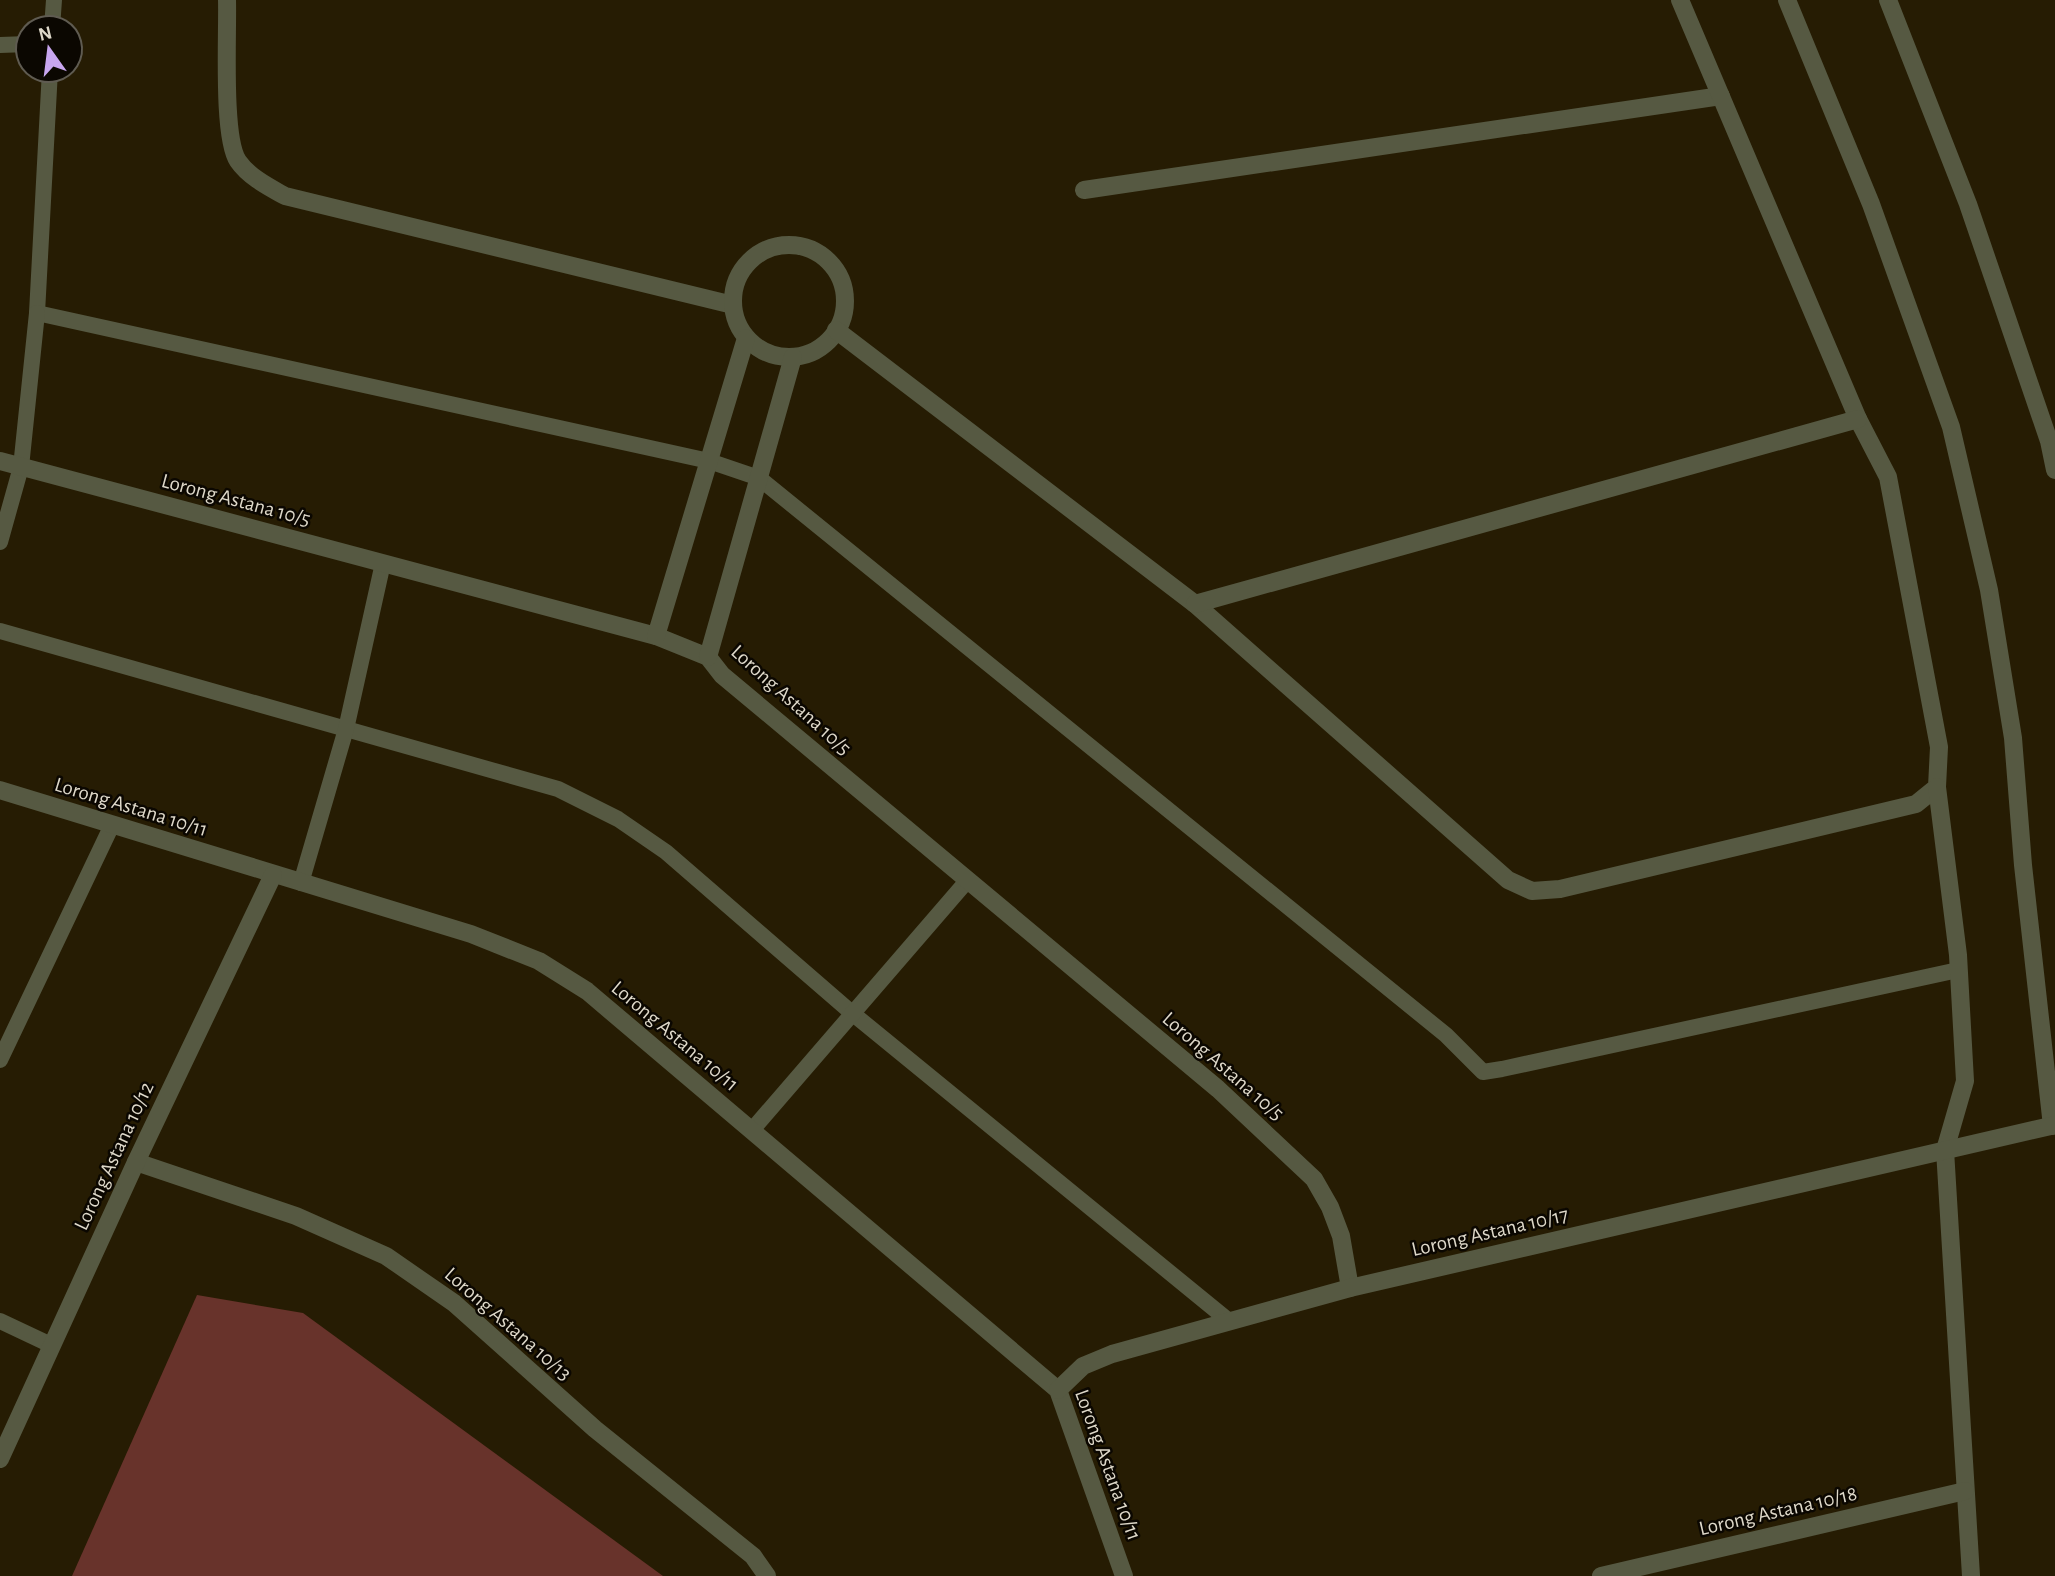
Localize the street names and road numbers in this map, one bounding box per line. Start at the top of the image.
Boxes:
street label: Lorong Astana 10/5 [159,470,313,530]
street label: Lorong Astana 10/5 [727,641,855,759]
street label: Lorong Astana 10/11 [52,774,210,840]
street label: Lorong Astana 10/11 [607,977,743,1095]
street label: Lorong Astana 10/5 [1158,1008,1288,1124]
street label: Lorong Astana 10/12 [70,1079,158,1233]
street label: Lorong Astana 10/17 [1410,1204,1571,1260]
street label: Lorong Astana 10/13 [441,1264,575,1384]
street label: Lorong Astana 10/11 [1071,1387,1145,1543]
street label: Lorong Astana 10/18 [1697,1483,1859,1539]

